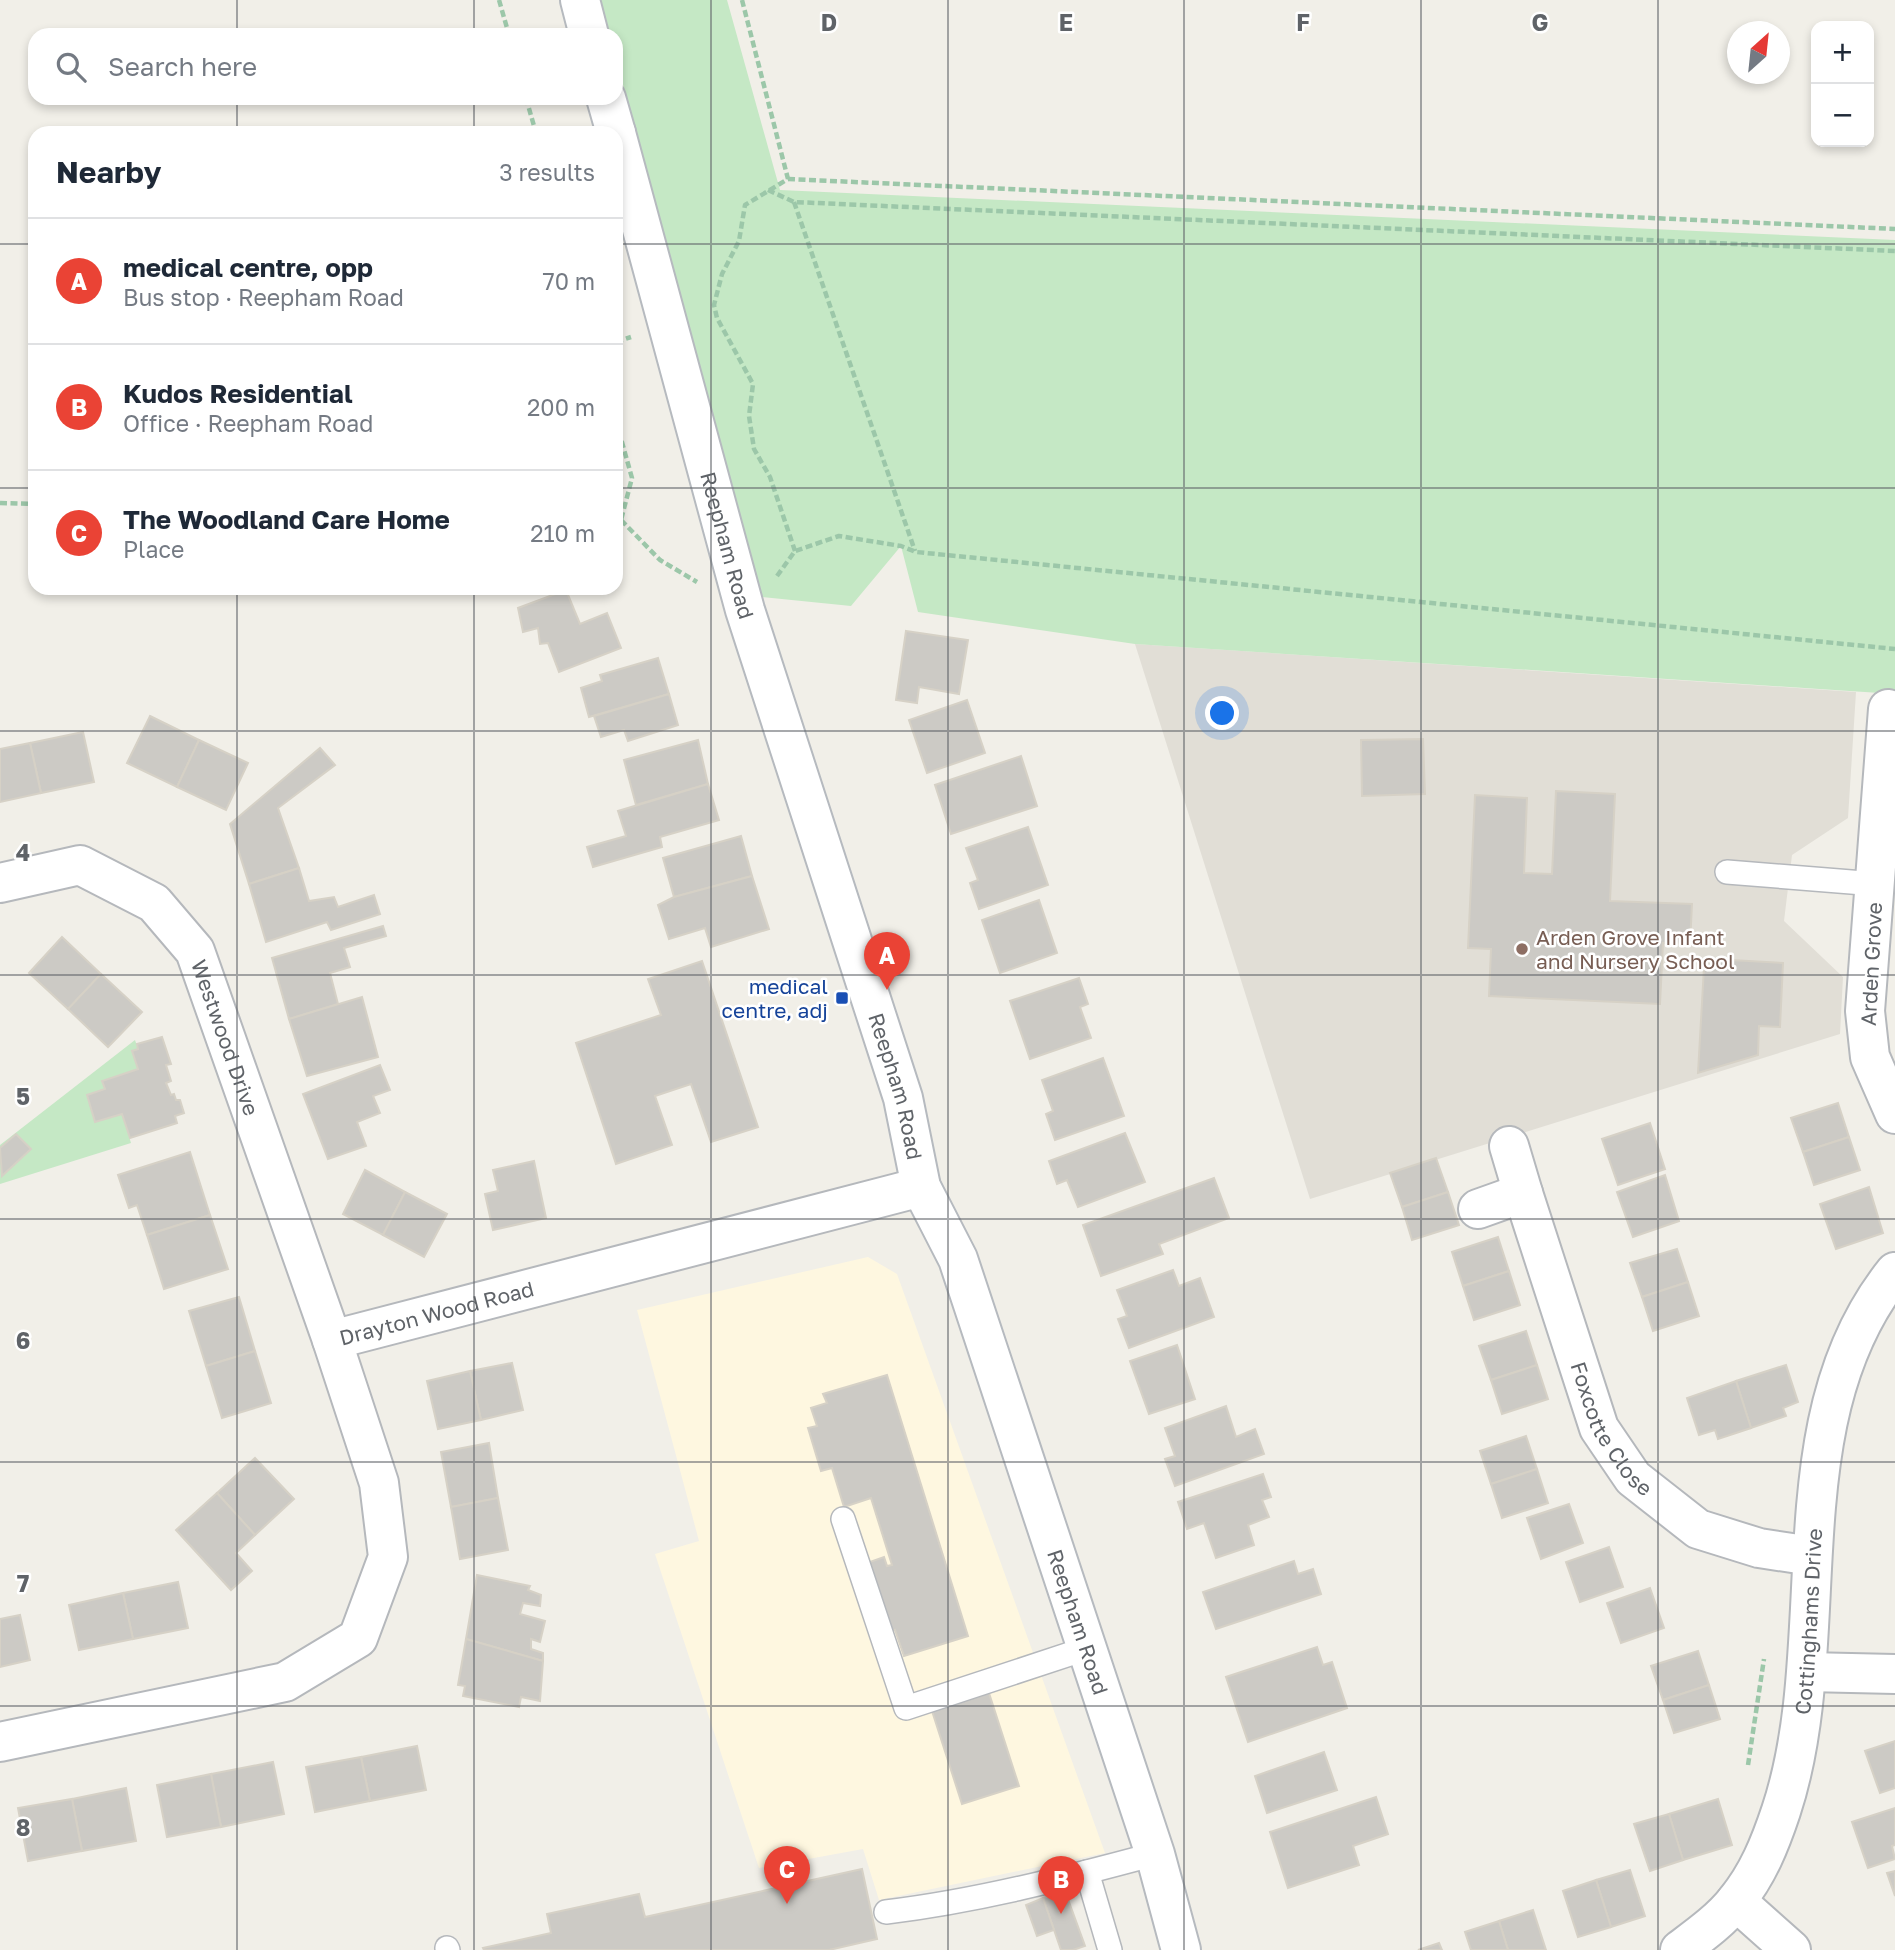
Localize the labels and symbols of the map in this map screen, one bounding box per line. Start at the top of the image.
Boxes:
text: D [821,8,837,36]
text: E [1059,8,1073,36]
text: F [1296,8,1310,36]
text: G [1532,8,1548,36]
north arrow [1727,21,1790,84]
street label: Reepham Road [695,469,760,622]
your location [1205,696,1239,730]
text: 4 [16,838,30,866]
street label: Arden Grove [1855,902,1887,1026]
place label: Arden Grove Infant and Nursery School [1536,924,1735,974]
pin: A [864,932,910,990]
marker: Arden Grove Infant and Nursery School [1514,941,1530,957]
street label: Westwood Drive [186,956,265,1119]
place label: medical centre, adj [722,973,828,1023]
marker: medical centre, adj [834,990,850,1006]
street label: Reepham Road [863,1009,928,1162]
text: 5 [16,1082,30,1110]
street label: Drayton Wood Road [337,1275,537,1351]
text: 6 [16,1326,30,1354]
street label: Foxcotte Close [1565,1358,1658,1501]
street label: Cottinghams Drive [1789,1527,1827,1716]
street label: Reepham Road [1042,1546,1114,1698]
text: 7 [17,1569,29,1597]
text: 8 [16,1813,30,1841]
pin: C [764,1846,810,1904]
pin: B [1038,1856,1084,1914]

